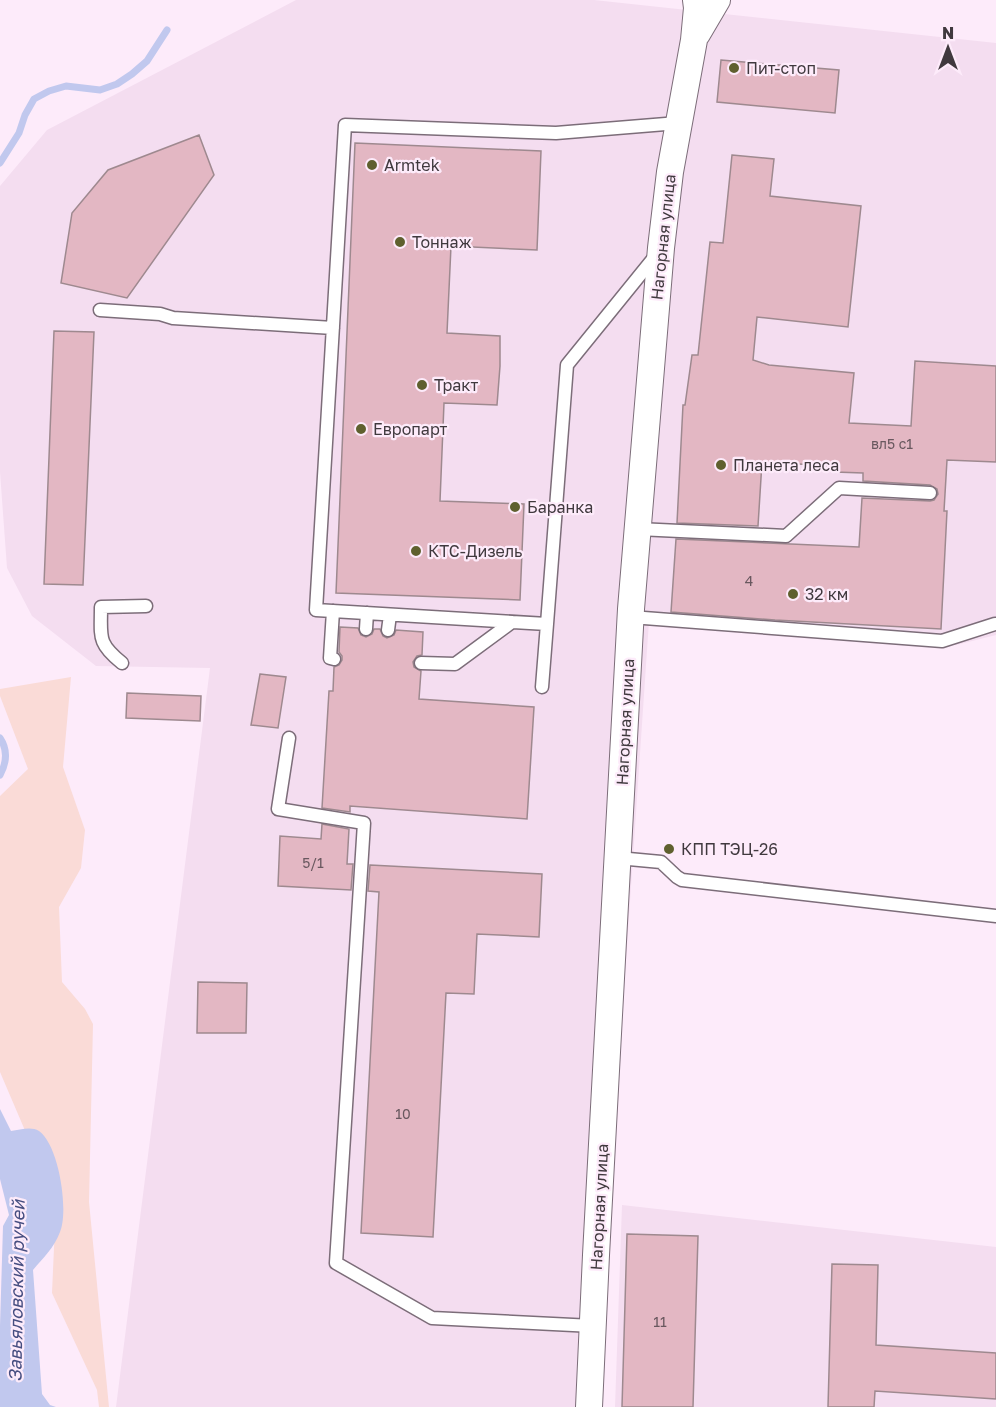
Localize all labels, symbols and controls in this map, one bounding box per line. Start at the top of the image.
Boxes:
north arrow [918,18,978,78]
text: N [942,23,954,43]
place label: Пит-стоп [746,58,816,78]
marker: Пит-стоп [727,61,741,75]
place label: Armtek [384,155,440,175]
marker: Armtek [365,158,379,172]
street label: Нагорная улица [646,173,680,301]
place label: Тоннаж [412,232,472,252]
marker: Тоннаж [393,235,407,249]
place label: Тракт [434,375,479,395]
marker: Тракт [415,378,429,392]
place label: Европарт [373,419,448,439]
marker: Европарт [354,422,368,436]
house number: вл5 с1 [871,435,913,452]
place label: Планета леса [733,455,839,475]
marker: Планета леса [714,458,728,472]
place label: Баранка [527,497,593,517]
marker: Баранка [508,500,522,514]
place label: КТС-Дизель [428,541,522,561]
marker: КТС-Дизель [409,544,423,558]
house number: 4 [745,572,753,589]
place label: 32 км [805,584,848,604]
marker: 32 км [786,587,800,601]
street label: Нагорная улица [612,658,638,786]
place label: КПП ТЭЦ-26 [681,839,778,859]
marker: КПП ТЭЦ-26 [662,842,676,856]
house number: 5/1 [302,854,324,871]
house number: 10 [395,1105,411,1122]
street label: Нагорная улица [586,1143,612,1271]
water label: Завьяловский ручей [3,1199,29,1382]
house number: 11 [653,1313,667,1330]

